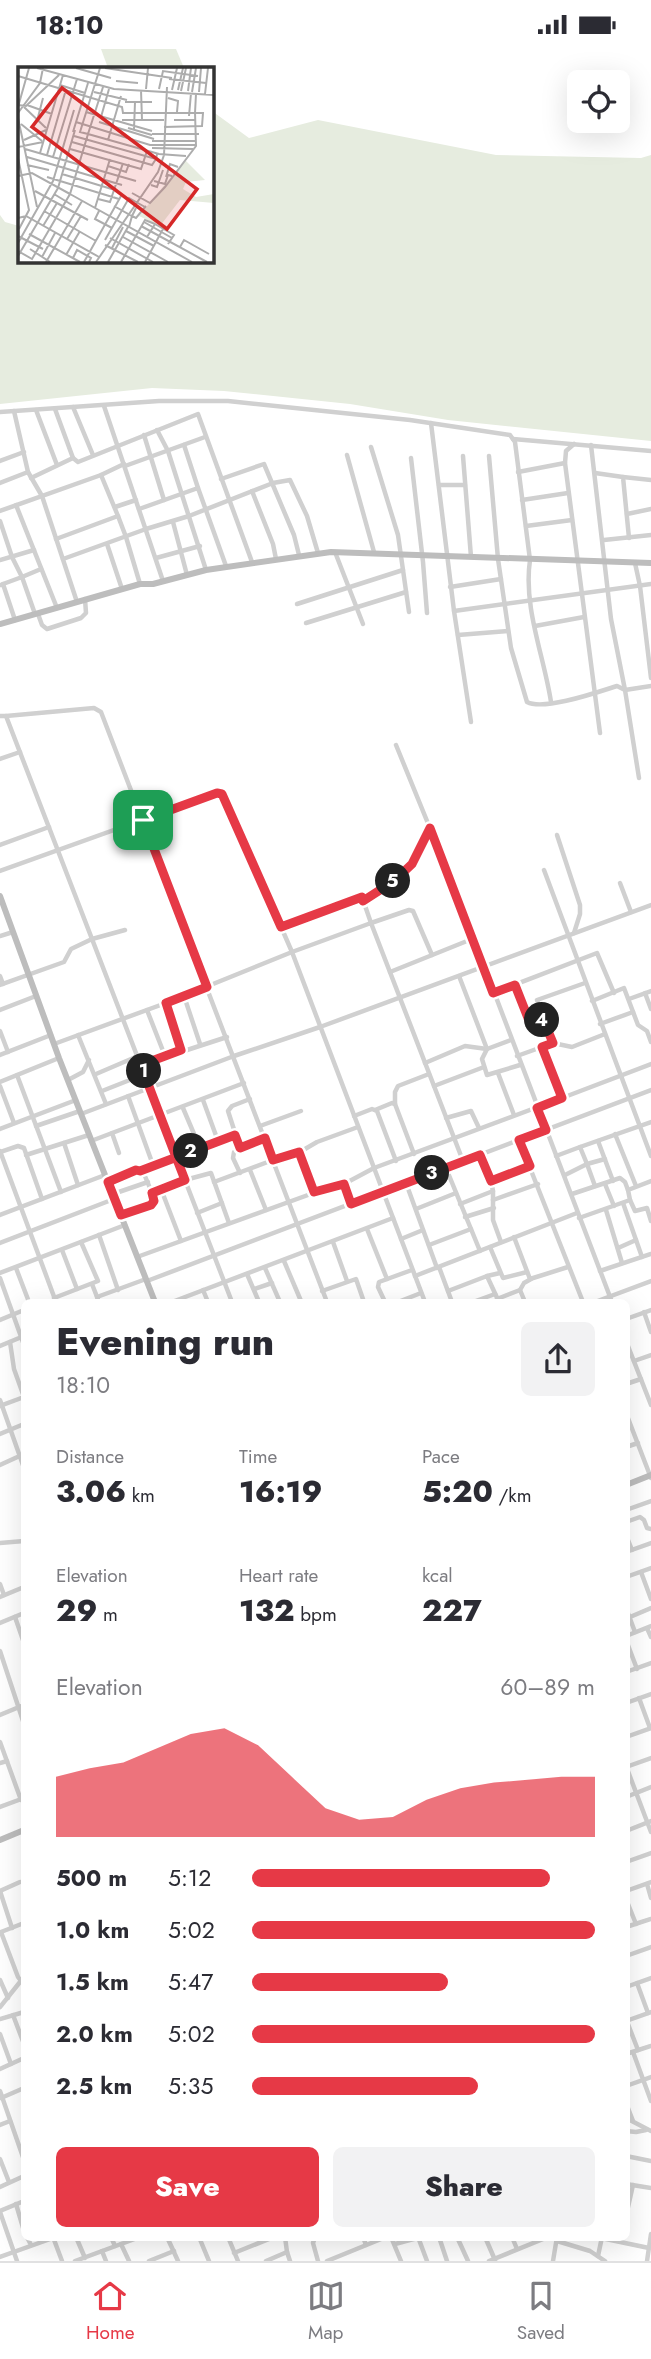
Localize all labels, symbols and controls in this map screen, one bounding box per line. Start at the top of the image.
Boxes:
text: 18:10 [35,6,103,44]
inset map [18,67,214,263]
map controls [567,70,630,133]
button: locate [567,70,630,133]
pin [113,790,173,850]
icon: arrive [124,801,162,839]
pin: 5 [376,863,410,899]
text: 5 [386,867,399,894]
pin: 4 [524,1003,560,1037]
text: 4 [535,1006,548,1033]
pin: 1 [127,1053,162,1089]
text: 1 [139,1057,148,1084]
pin: 2 [174,1133,208,1169]
text: 2 [184,1137,197,1164]
pin: 3 [414,1155,450,1191]
text: 3 [426,1159,437,1186]
text: Evening run [56,1314,274,1369]
button: share [521,1322,595,1396]
text: 18:10 [56,1368,110,1402]
text: Distance [56,1443,124,1470]
text: Time [239,1443,277,1470]
text: Pace [422,1443,460,1470]
text: 3.06 [56,1470,126,1513]
text: 16:19 [239,1470,322,1513]
text: 5:20 [422,1470,493,1513]
text: km [126,1482,155,1509]
text: /km [493,1482,532,1509]
text: Elevation [56,1562,128,1589]
text: Heart rate [239,1562,318,1589]
text: kcal [422,1562,453,1589]
text: 29 [56,1589,97,1632]
text: 132 [239,1589,295,1632]
text: 227 [422,1589,482,1632]
text: m [97,1601,118,1628]
text: bpm [295,1601,337,1628]
text: Elevation [56,1670,143,1704]
text: 60–89 m [500,1670,595,1704]
text: 500 m [56,1861,127,1895]
text: 5:12 [168,1861,211,1895]
text: 1.0 km [56,1913,129,1947]
text: 5:02 [168,1913,215,1947]
text: 1.5 km [56,1965,129,1999]
text: 5:47 [168,1965,213,1999]
text: 2.0 km [56,2017,133,2051]
text: 5:02 [168,2017,215,2051]
text: 2.5 km [56,2069,132,2103]
text: 5:35 [168,2069,213,2103]
button: Save [56,2147,319,2227]
button: Share [333,2147,595,2227]
tab: Home [86,2277,135,2346]
tab: Map [307,2277,345,2346]
tab: Saved [517,2277,565,2346]

